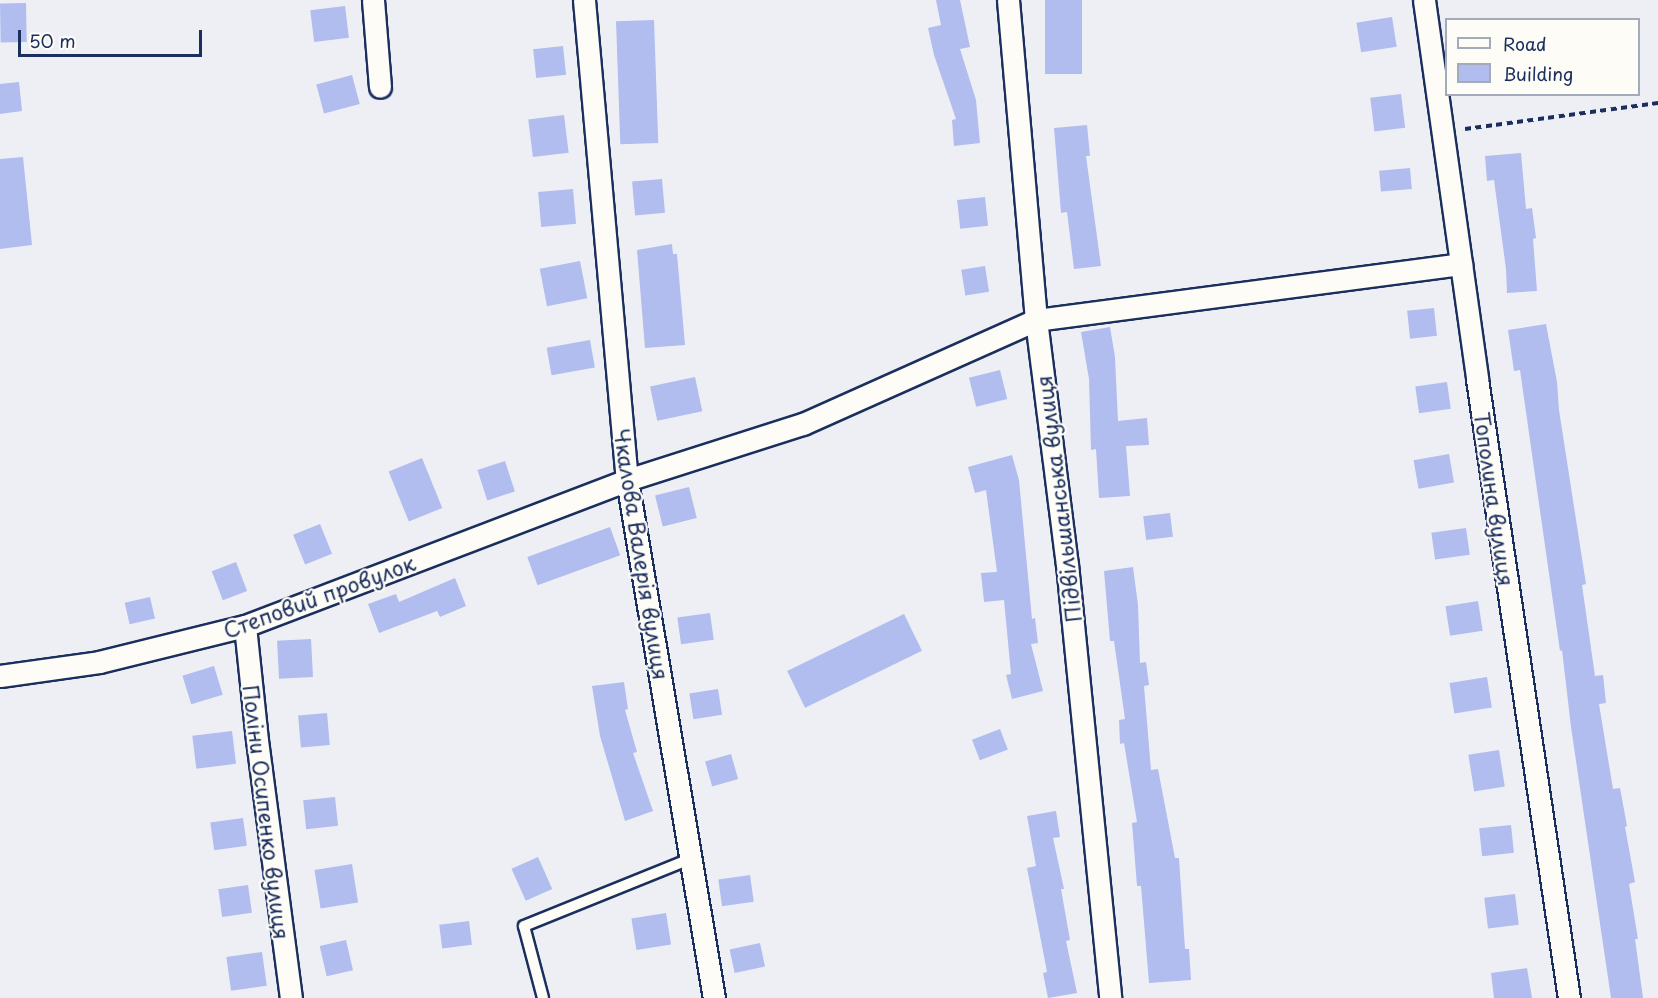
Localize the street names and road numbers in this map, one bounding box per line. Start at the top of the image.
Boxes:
street label: Підвільшанська вулиця [1030,374,1086,624]
street label: Тополина вулиця [1470,409,1520,589]
street label: Чкалова Валерія вулиця [610,426,674,682]
street label: Степовий провулок [220,550,418,642]
street label: Поліни Осипенко вулиця [239,682,295,942]

